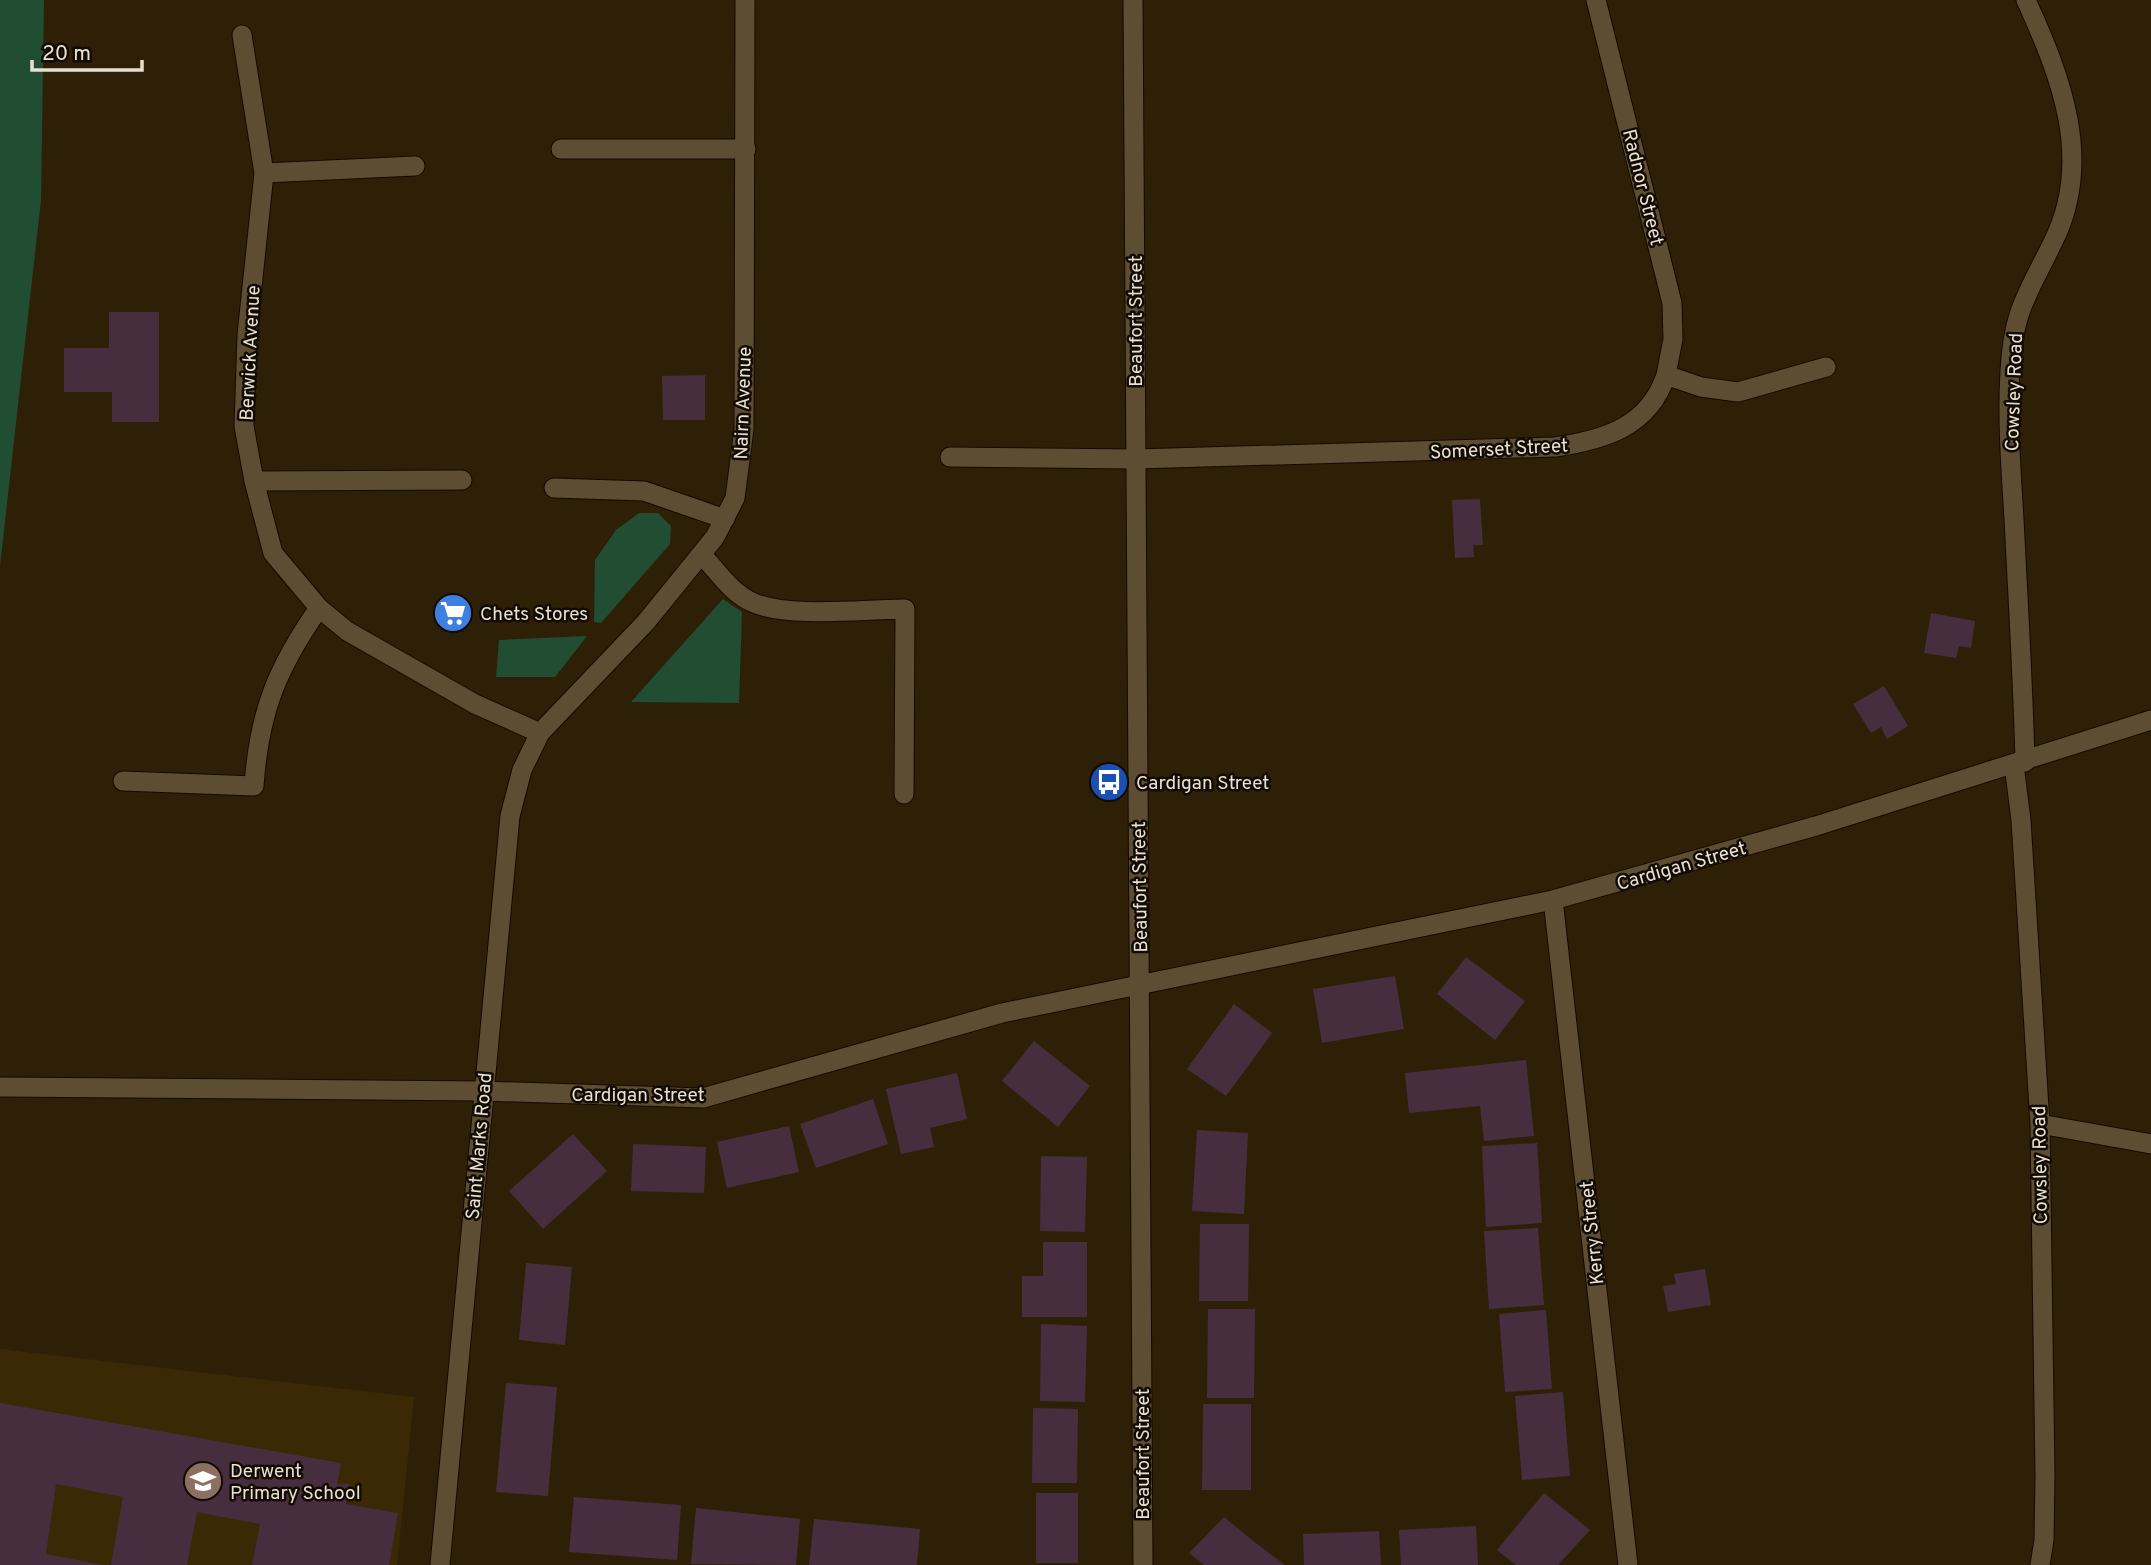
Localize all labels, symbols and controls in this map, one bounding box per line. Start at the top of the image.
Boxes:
scale bar [32,28,142,72]
text: 20 m [42,41,91,68]
street label: Radnor Street [1616,127,1668,248]
street label: Beaufort Street [1125,255,1149,387]
street label: Berwick Avenue [235,285,267,421]
street label: Cowsley Road [2001,332,2029,452]
street label: Nairn Avenue [730,346,758,460]
street label: Somerset Street [1429,434,1569,466]
supermarket icon: Chets Stores [432,592,474,634]
place label: Chets Stores [480,603,588,627]
bus stop icon: Cardigan Street [1088,761,1130,803]
place label: Cardigan Street [1136,772,1270,796]
street label: Beaufort Street [1128,821,1154,953]
street label: Cardigan Street [1614,837,1749,897]
street label: Saint Marks Road [462,1072,498,1221]
street label: Cardigan Street [571,1084,705,1108]
street label: Cowsley Road [2028,1105,2054,1224]
street label: Kerry Street [1576,1180,1610,1286]
street label: Beaufort Street [1132,1388,1156,1520]
school or university icon: Derwent Primary School [182,1460,224,1502]
place label: Derwent Primary School [230,1460,361,1506]

